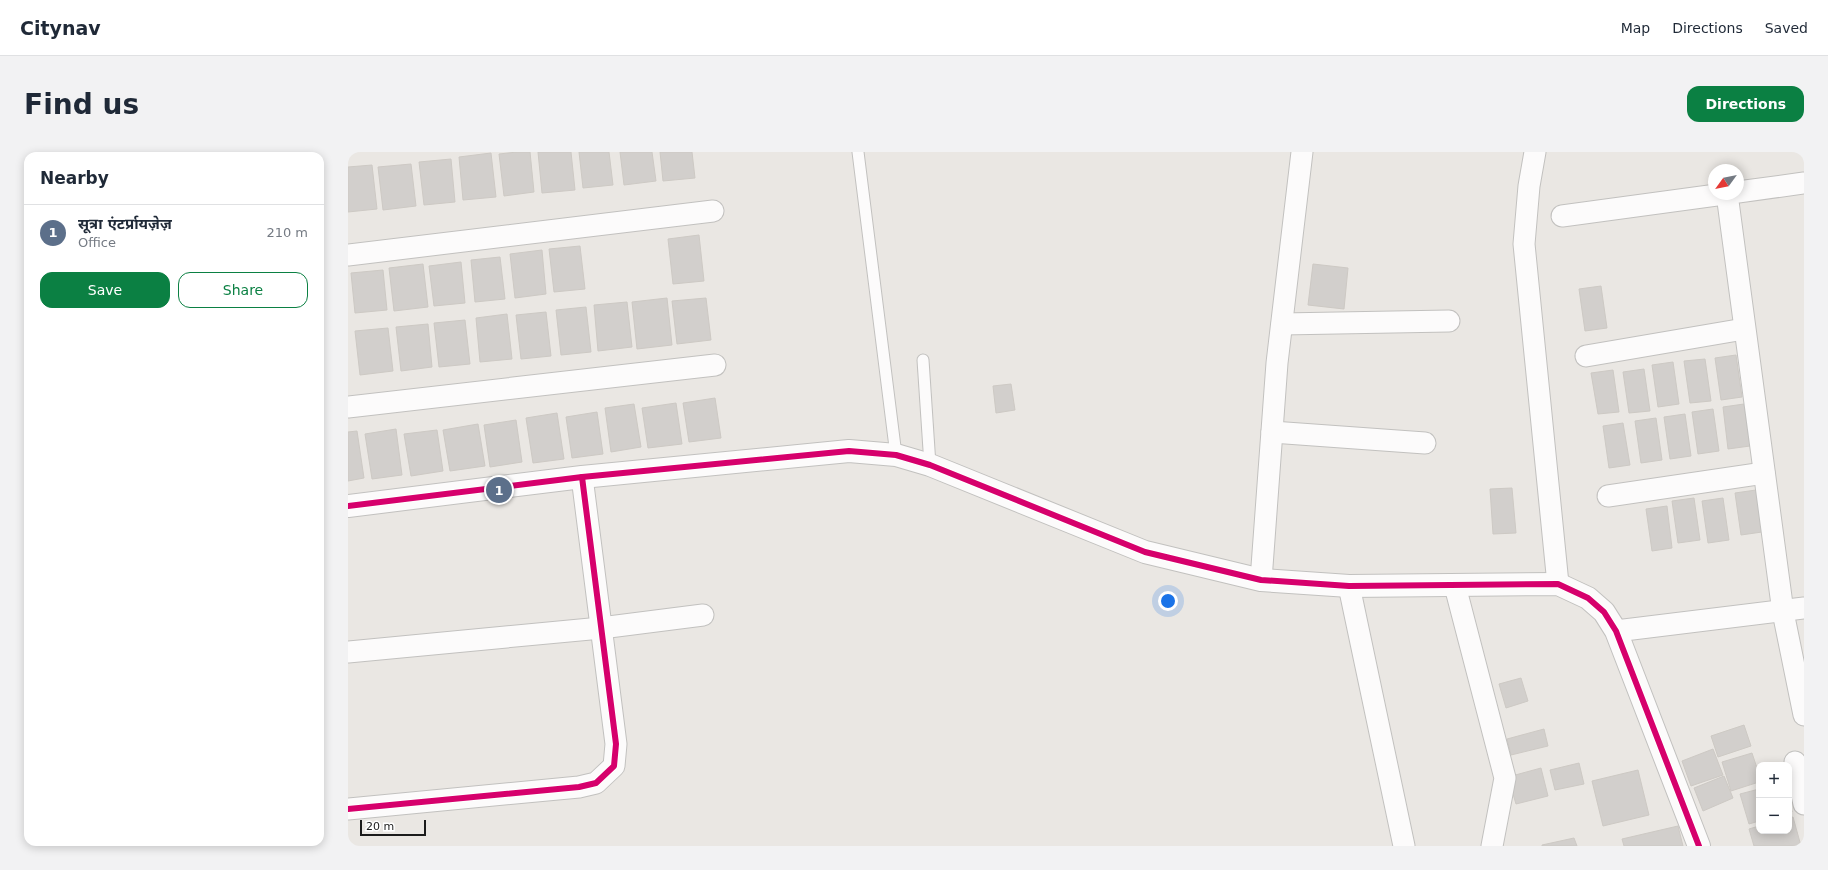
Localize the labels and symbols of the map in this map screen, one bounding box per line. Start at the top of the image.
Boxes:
north arrow [1708,164,1744,200]
pin: 1 [486,475,512,505]
your location [1158,591,1178,611]
scale bar [360,818,426,837]

